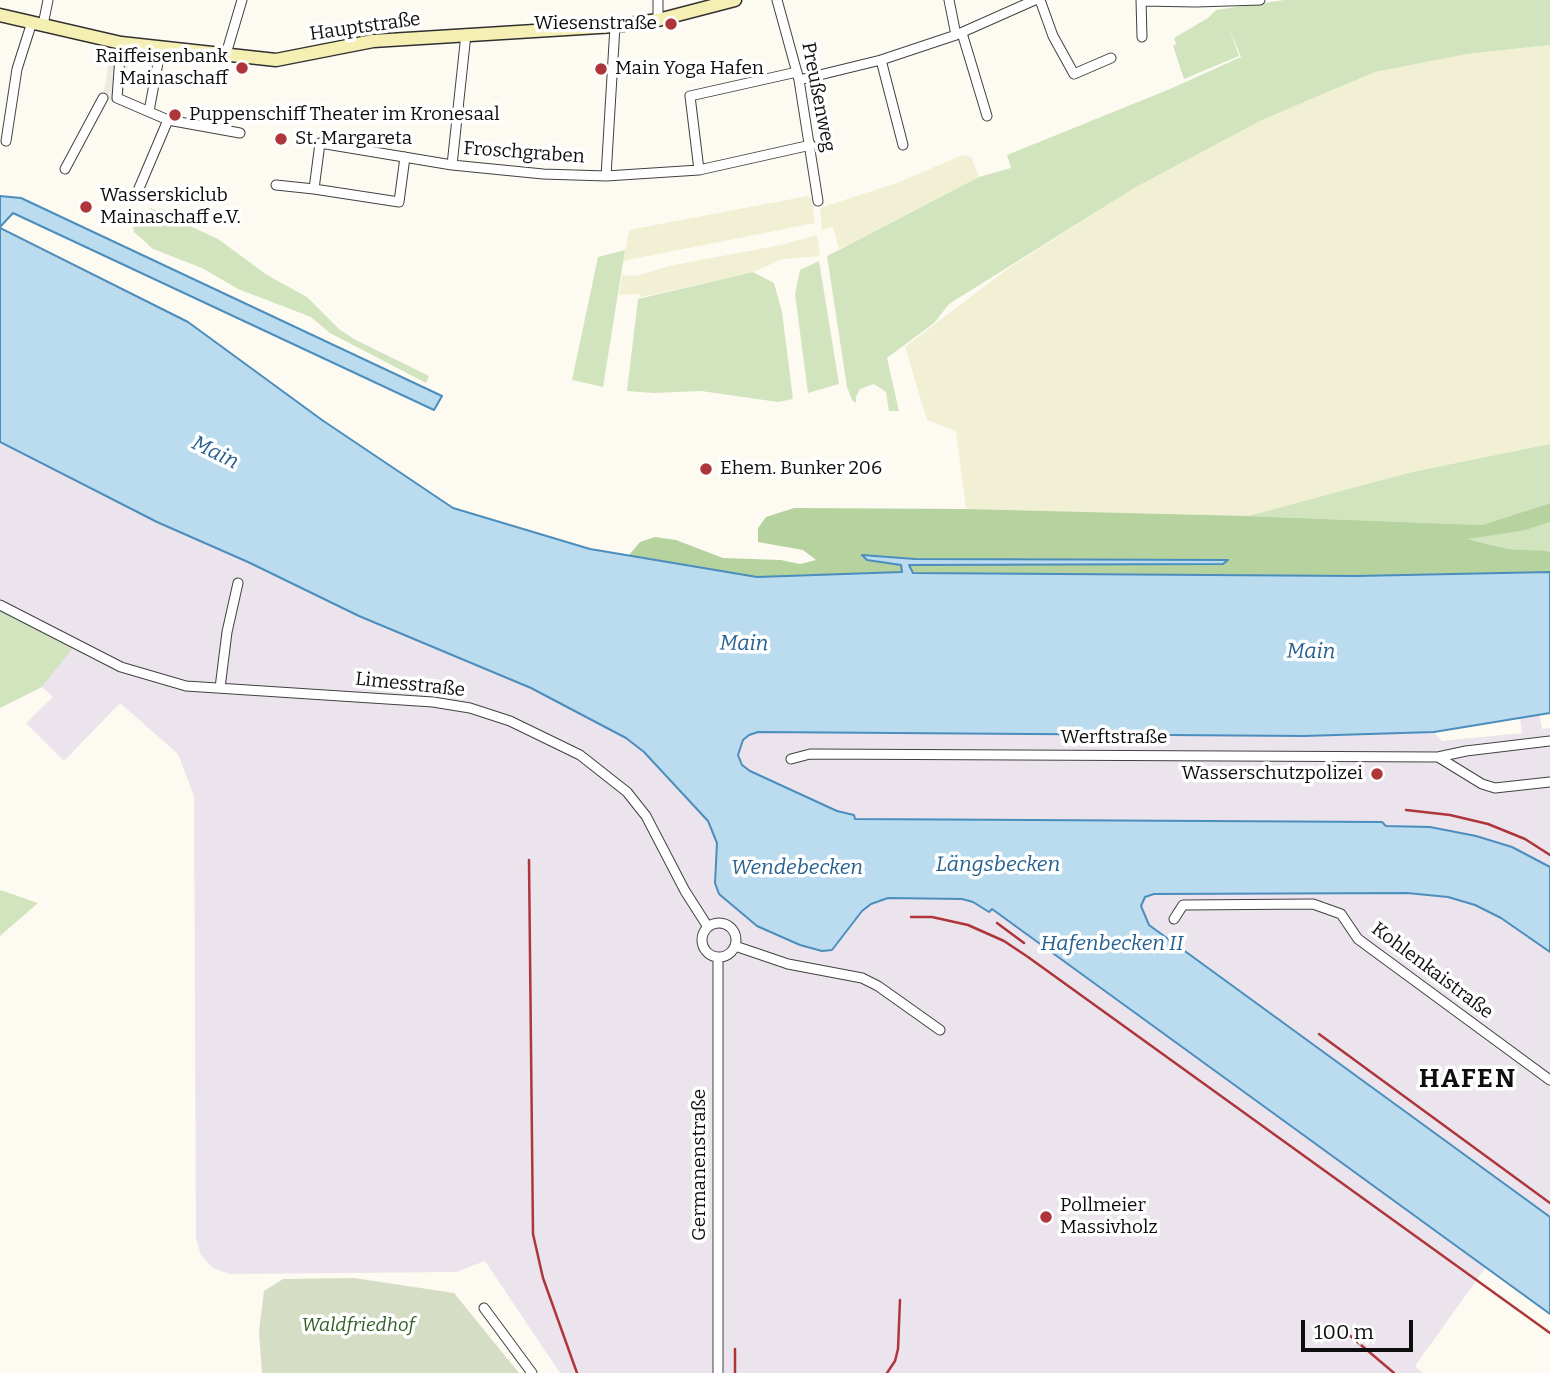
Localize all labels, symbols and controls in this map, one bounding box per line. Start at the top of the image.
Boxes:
street label: Hauptstraße [308,8,422,46]
place label: Wiesenstraße [534,13,657,35]
marker: Wiesenstraße [663,16,679,32]
street label: Preußenweg [796,40,840,154]
place label: Raiffeisenbank Mainaschaff [95,46,228,90]
place label: Main Yoga Hafen [615,58,764,80]
marker: Raiffeisenbank Mainaschaff [234,60,250,76]
marker: Main Yoga Hafen [593,61,609,77]
place label: Puppenschiff Theater im Kronesaal [189,104,500,126]
marker: Puppenschiff Theater im Kronesaal [167,107,183,123]
place label: St. Margareta [295,128,412,150]
marker: St. Margareta [273,131,289,147]
street label: Froschgraben [463,137,585,169]
place label: Wasserskiclub Mainaschaff e.V. [100,185,241,229]
marker: Wasserskiclub Mainaschaff e.V. [78,199,94,215]
water label: Main [188,431,242,475]
place label: Ehem. Bunker 206 [720,458,882,480]
marker: Ehem. Bunker 206 [698,461,714,477]
water label: Main [719,631,769,657]
water label: Main [1286,639,1336,665]
street label: Limesstraße [354,668,466,702]
street label: Werftstraße [1061,727,1167,749]
place label: Wasserschutzpolizei [1181,763,1363,785]
marker: Wasserschutzpolizei [1369,766,1385,782]
water label: Längsbecken [936,852,1060,878]
water label: Wendebecken [731,855,863,881]
street label: Kohlenkaistraße [1367,918,1497,1024]
water label: Hafenbecken II [1040,931,1184,957]
district label: HAFEN [1420,1064,1516,1096]
street label: Germanenstraße [689,1089,711,1241]
place label: Pollmeier Massivholz [1060,1195,1158,1239]
marker: Pollmeier Massivholz [1038,1209,1054,1225]
scale bar [1305,1306,1417,1350]
park label: Waldfriedhof [301,1315,415,1337]
text: 100 m [1314,1319,1374,1345]

